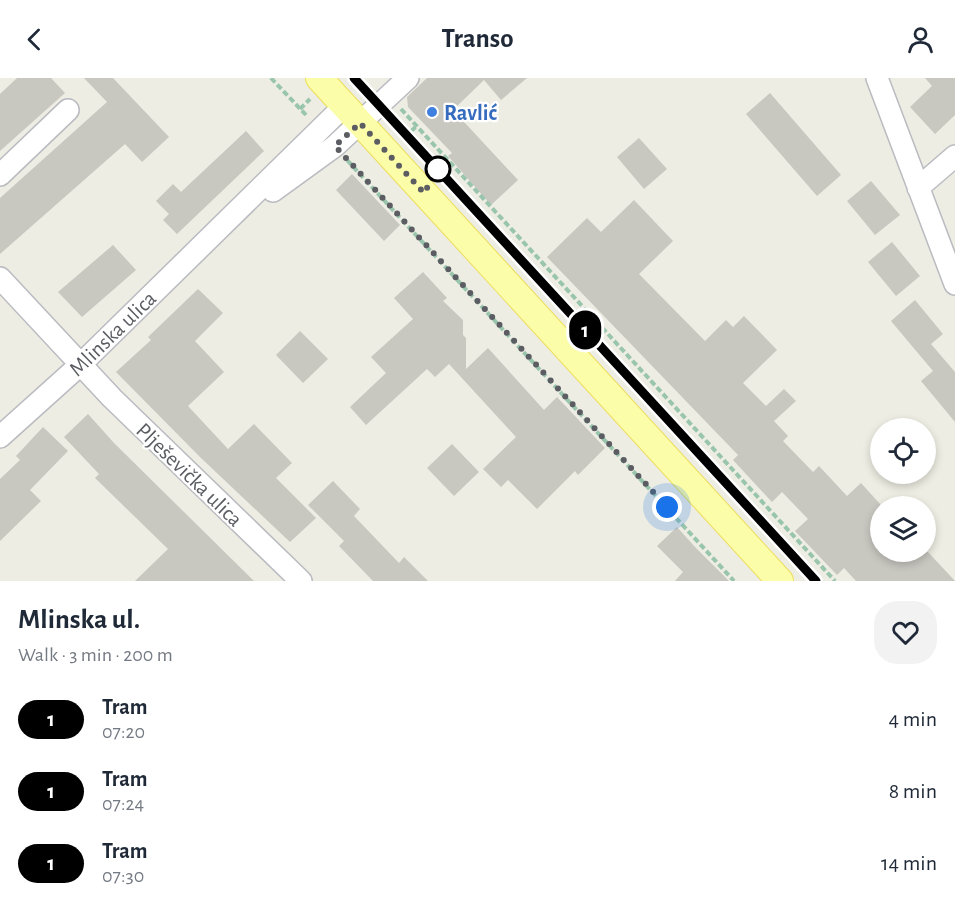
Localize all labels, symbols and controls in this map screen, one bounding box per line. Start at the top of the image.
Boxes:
icon: back [18,23,51,56]
icon: person [904,23,937,56]
text: Transo [442,25,513,52]
place label: Ravlić [444,102,497,124]
marker: Ravlić [425,105,439,119]
unlabelled marker [425,156,451,182]
street label: Mlinska ulica [65,287,160,380]
line badge: 1 [566,310,604,350]
text: 1 [581,320,589,341]
map controls [870,418,936,562]
button: locate [870,418,936,484]
street label: Plješevička ulica [132,419,247,531]
your location [652,492,682,522]
button: layers [870,496,936,562]
button: heart [874,601,937,664]
text: Mlinska ul. [18,606,140,634]
text: Walk · 3 min · 200 m [18,645,173,665]
text: Tram [102,696,147,718]
text: 4 min [889,708,937,730]
text: 1 [47,709,55,730]
text: 07:20 [102,722,145,742]
text: Tram [102,768,147,790]
text: 8 min [889,780,937,802]
text: 1 [47,781,55,802]
text: 07:24 [102,794,144,814]
text: Tram [102,840,147,862]
text: 14 min [881,852,937,874]
text: 1 [47,853,55,874]
text: 07:30 [102,866,144,886]

